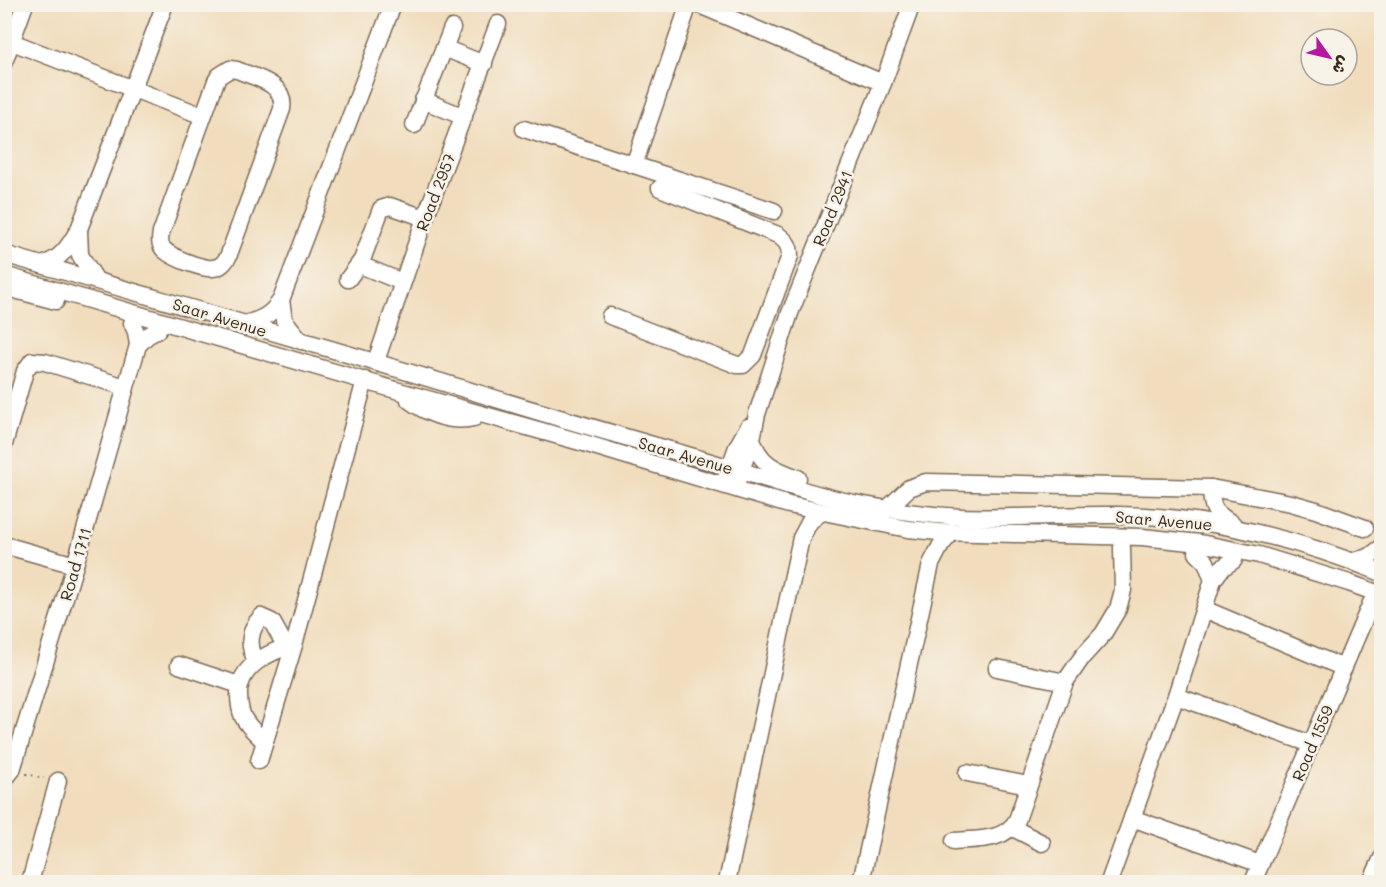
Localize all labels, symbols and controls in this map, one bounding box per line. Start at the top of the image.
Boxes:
north arrow [1299,27,1359,87]
text: ش [1328,52,1355,79]
street label: Road 2957 [411,150,459,234]
street label: Road 2941 [807,167,857,249]
street label: Saar Avenue [170,293,270,341]
street label: Saar Avenue [636,431,736,479]
street label: Saar Avenue [1115,505,1213,535]
street label: Road 1711 [55,525,95,603]
street label: Road 1559 [1287,702,1337,784]

